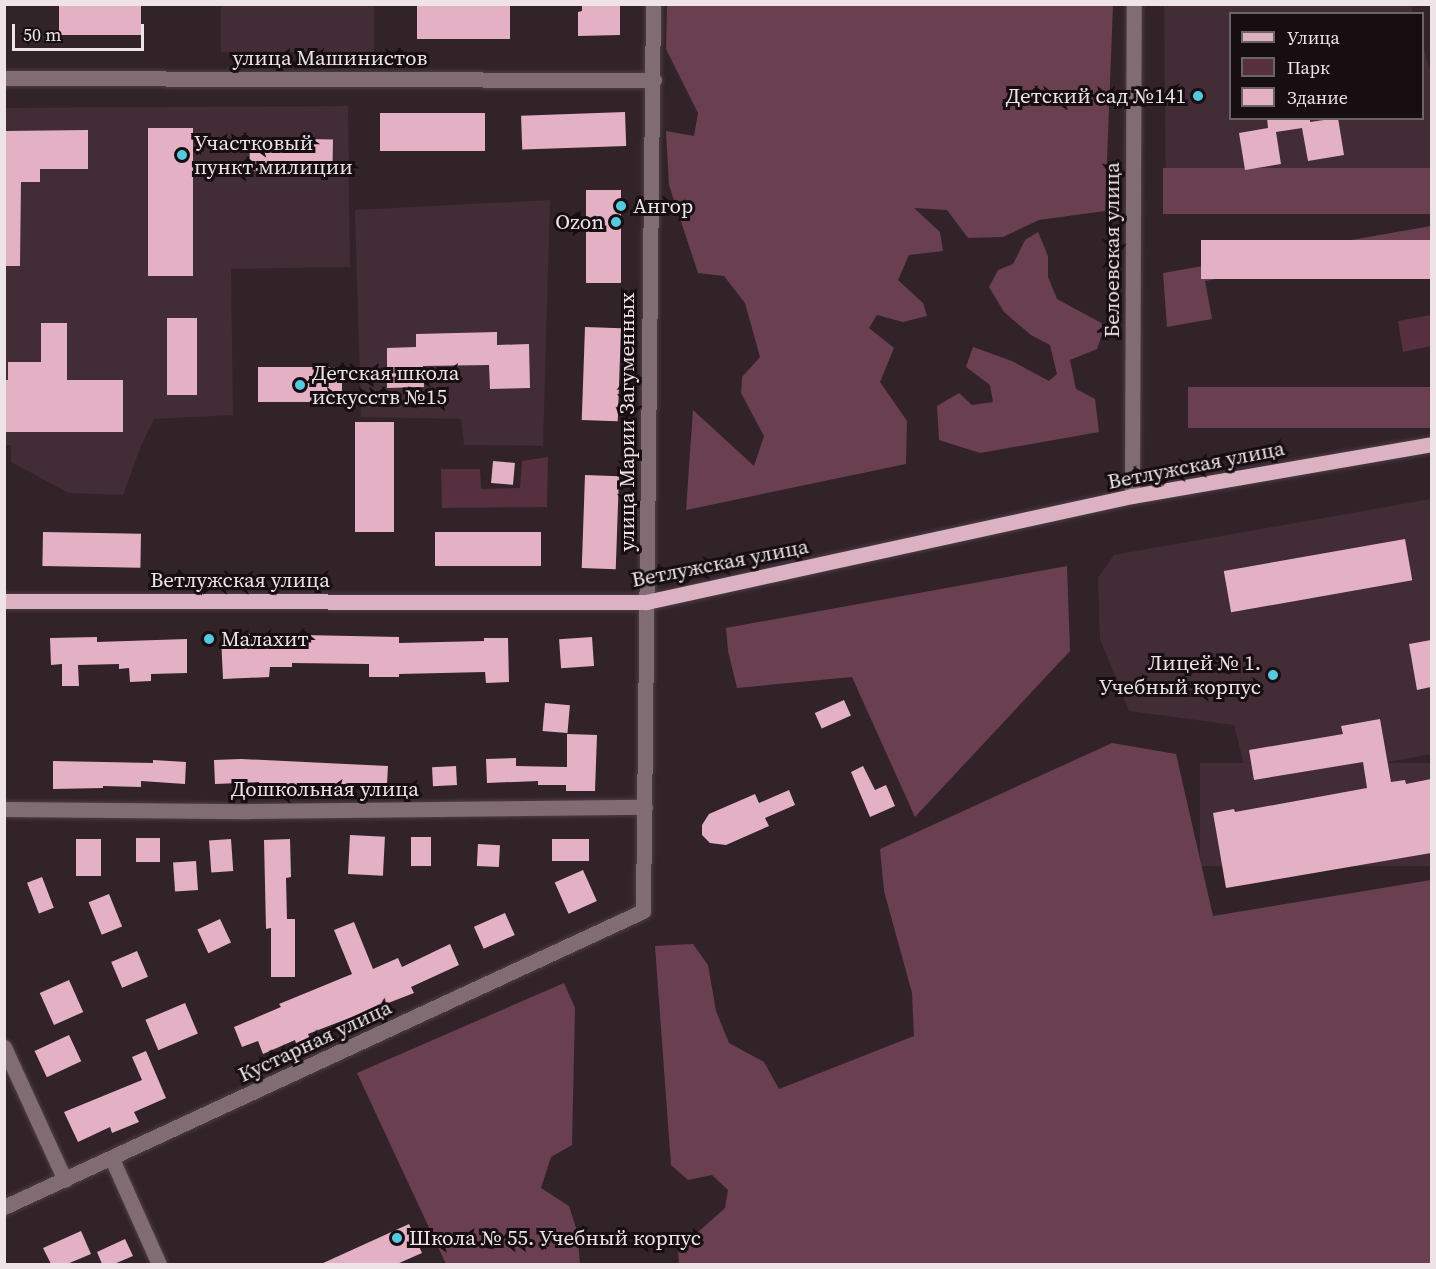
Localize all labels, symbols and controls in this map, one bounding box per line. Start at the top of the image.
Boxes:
scale bar [15,12,147,50]
legend [1229,12,1424,120]
text: 50 m [23,22,61,47]
text: Улица [1287,25,1340,50]
street label: улица Машинистов [233,45,427,71]
text: Парк [1287,55,1330,80]
place label: Детский сад №141 [1006,83,1186,109]
text: Здание [1287,85,1348,110]
marker: Детский сад №141 [1191,89,1205,103]
place label: Участковый пункт милиции [194,130,353,180]
marker: Участковый пункт милиции [175,148,189,162]
street label: Белоевская улица [1099,162,1125,338]
place label: Ангор [633,193,693,219]
marker: Ангор [614,199,628,213]
place label: Ozon [555,209,604,235]
marker: Ozon [609,215,623,229]
street label: улица Марии Загуменных [614,293,640,551]
place label: Детская школа искусств №15 [312,360,460,410]
marker: Детская школа искусств №15 [293,378,307,392]
street label: Ветлужская улица [1105,435,1287,495]
street label: Ветлужская улица [629,533,811,593]
street label: Ветлужская улица [150,567,330,593]
place label: Малахит [221,626,308,652]
marker: Малахит [202,632,216,646]
place label: Лицей № 1. Учебный корпус [1099,650,1261,700]
marker: Лицей № 1. Учебный корпус [1266,668,1280,682]
street label: Дошкольная улица [231,776,419,802]
street label: Кустарная улица [234,995,396,1087]
place label: Школа № 55. Учебный корпус [409,1225,701,1251]
marker: Школа № 55. Учебный корпус [390,1231,404,1245]

